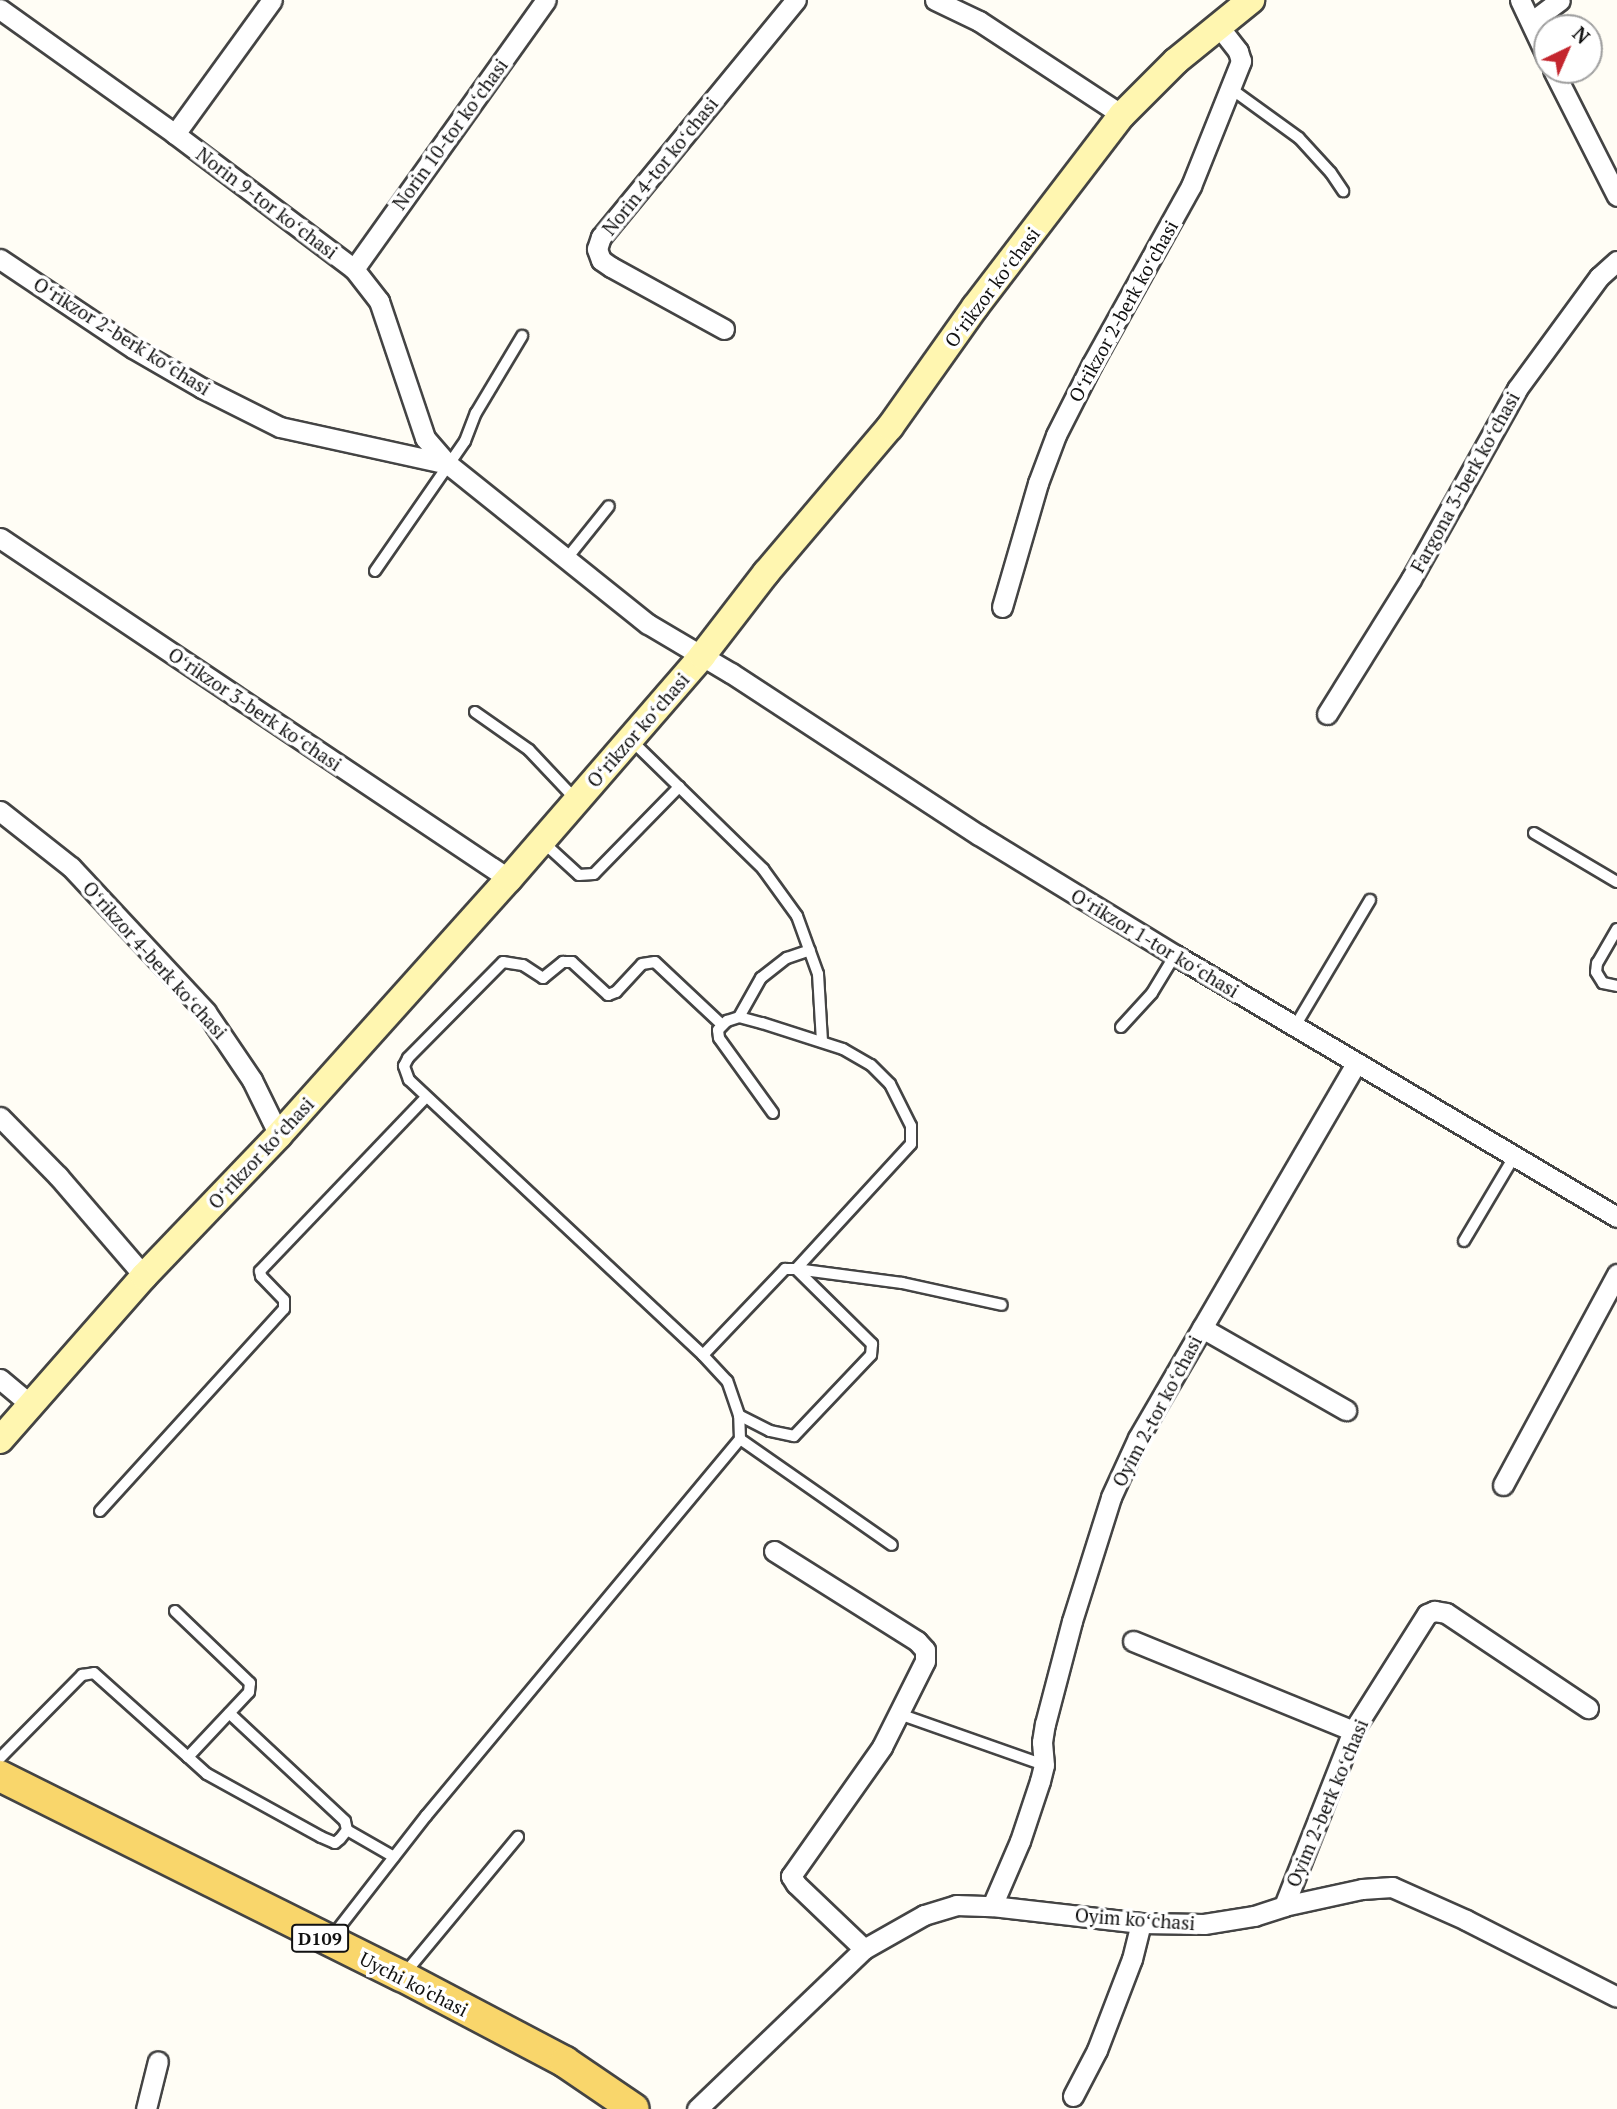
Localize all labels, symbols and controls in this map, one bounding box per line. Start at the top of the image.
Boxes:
north arrow [1533,14,1603,84]
text: N [1568,21,1595,49]
street label: Norin 10-tor koʻchasi [388,54,512,214]
street label: Norin 4-tor koʻchasi [597,92,723,240]
street label: Norin 9-tor koʻchasi [192,142,342,264]
street label: Oʻrikzor 2-berk koʻchasi [1064,216,1182,406]
street label: Oʻrikzor koʻchasi [939,223,1045,351]
street label: Oʻrikzor 2-berk koʻchasi [29,272,215,400]
street label: Fargona 3-berk koʻchasi [1406,388,1524,576]
street label: Oʻrikzor 3-berk koʻchasi [164,642,346,776]
street label: Oʻrikzor koʻchasi [582,668,694,792]
street label: Oʻrikzor 4-berk koʻchasi [78,877,232,1043]
street label: Oʻrikzor 1-tor koʻchasi [1067,884,1243,1002]
street label: Oʻrikzor koʻchasi [203,1092,319,1214]
street label: Oyim 2-tor koʻchasi [1107,1331,1207,1491]
street label: Oyim 2-berk koʻchasi [1281,1716,1373,1890]
street label: Oyim koʻchasi [1074,1903,1196,1935]
road number: D109 [290,1924,350,1952]
street label: Uychi ko'chasi [356,1947,472,2021]

